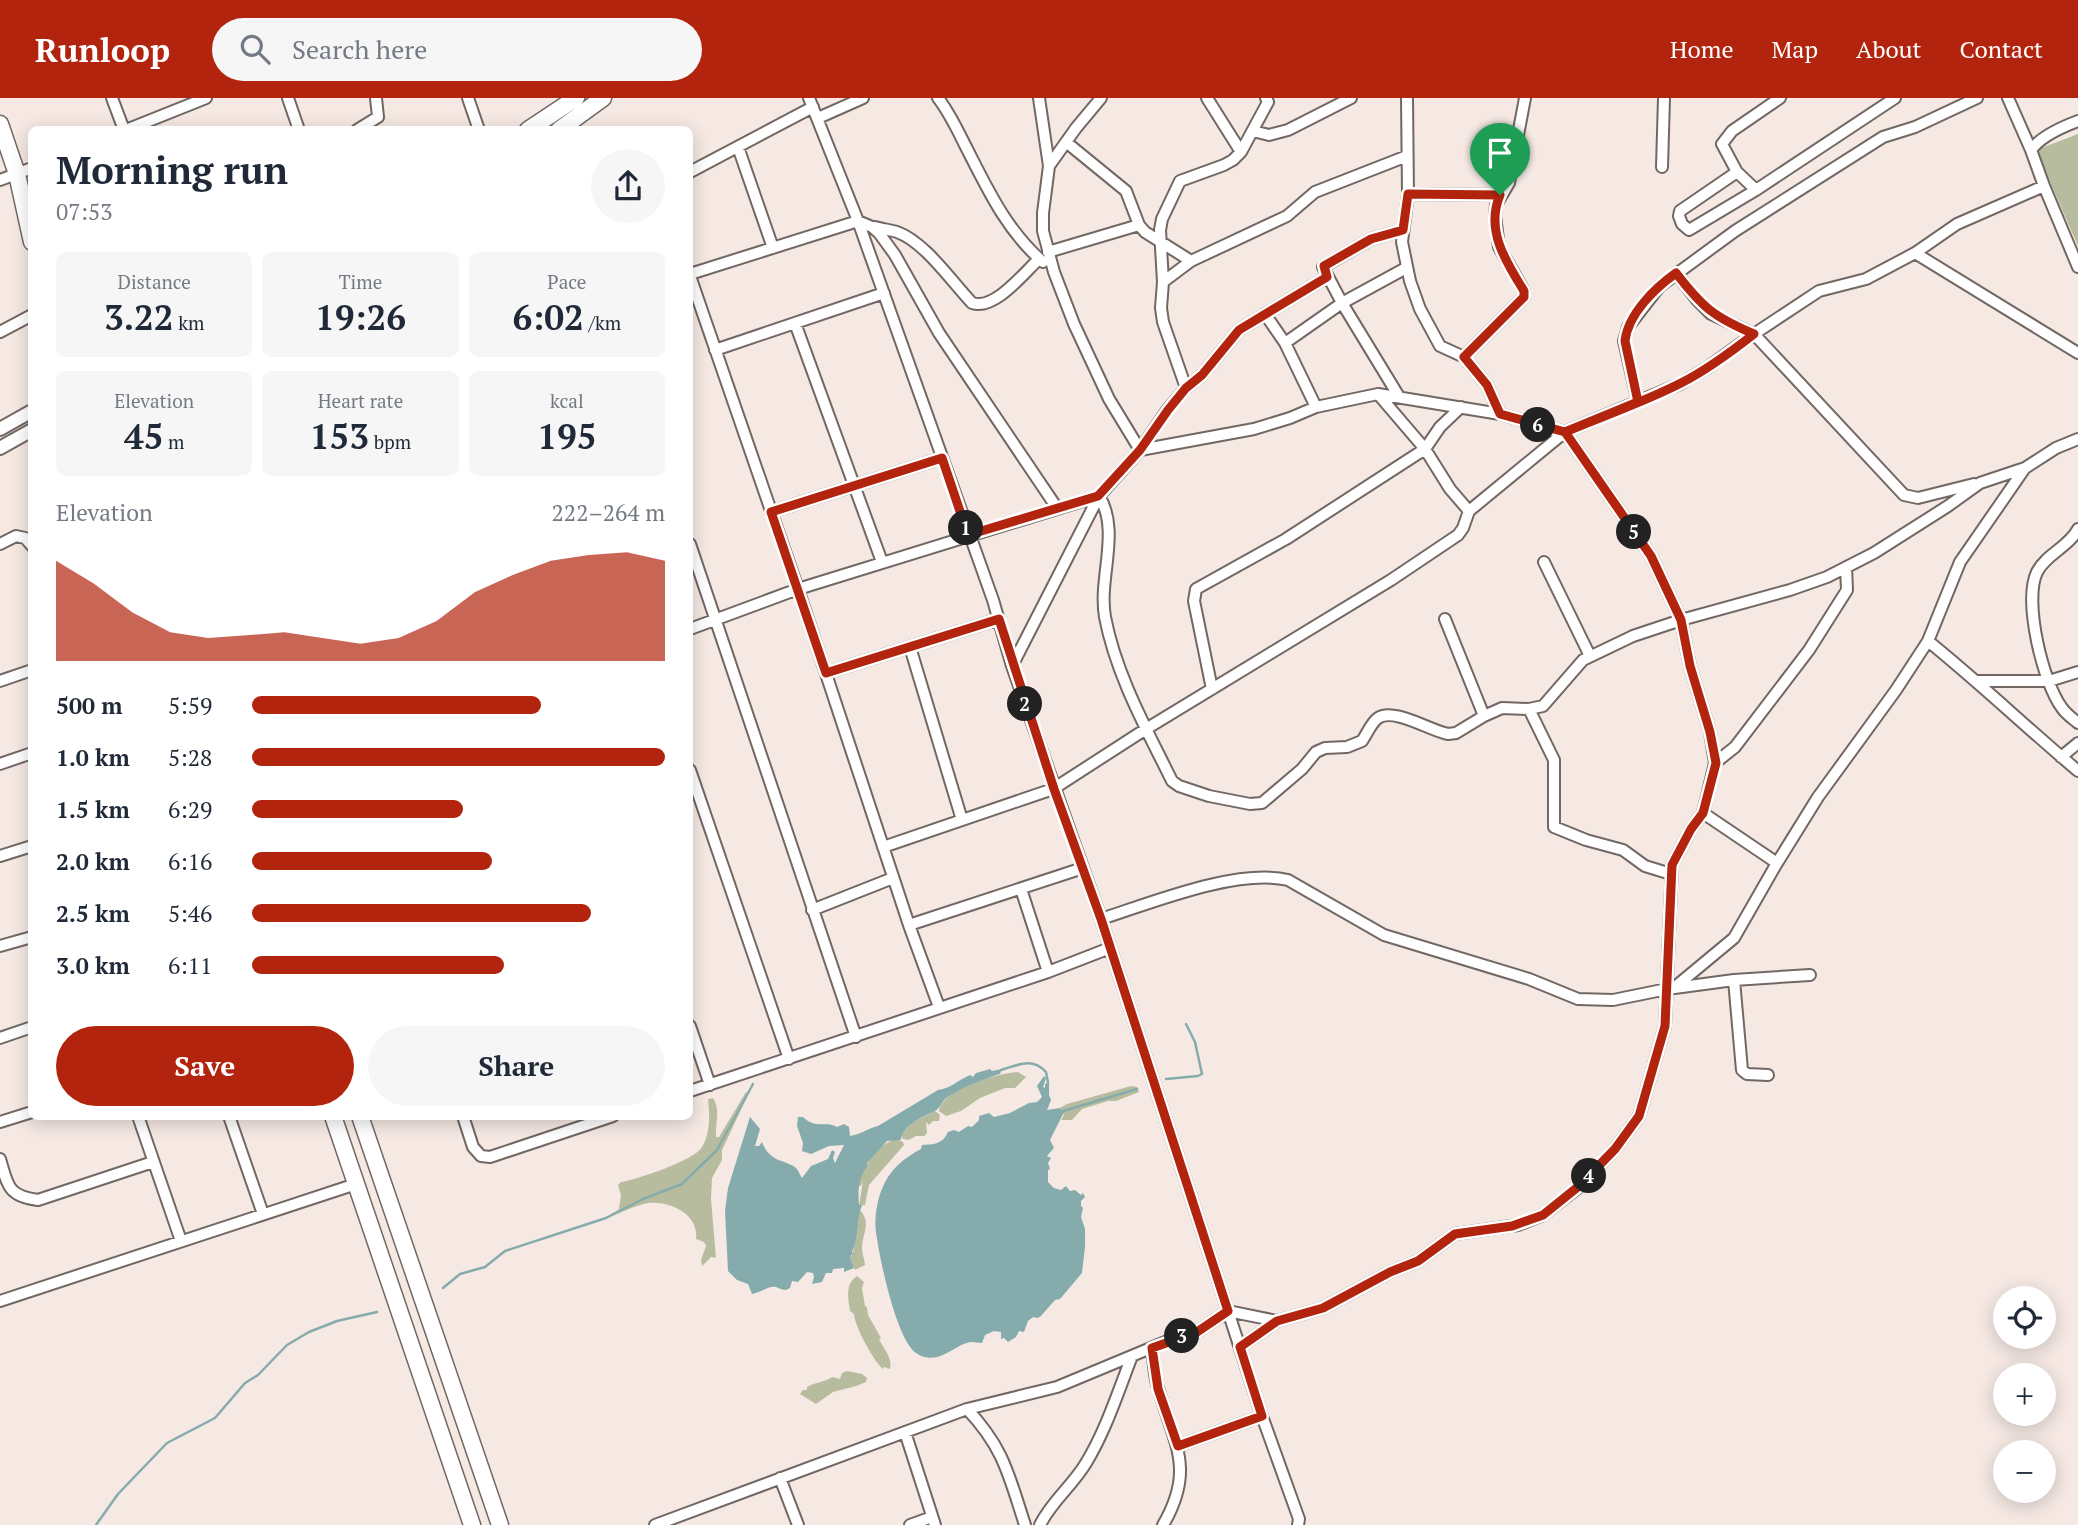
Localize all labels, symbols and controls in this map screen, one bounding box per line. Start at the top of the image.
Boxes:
search box [212,18,702,81]
text: Runloop [35,28,170,71]
icon: search [236,30,274,68]
text: Search here [292,32,427,66]
text: Home [1670,33,1734,65]
text: Map [1772,33,1818,65]
text: About [1856,33,1922,65]
text: Contact [1960,33,2043,65]
pin [1470,123,1530,195]
icon: arrive [1481,134,1519,172]
text: Morning run [56,145,288,195]
button: share [591,149,665,223]
text: 07:53 [56,196,113,227]
text: Distance [117,269,191,294]
text: Time [339,269,382,294]
text: Pace [547,269,586,294]
text: 3.22 [104,294,174,340]
text: 19:26 [315,294,406,340]
text: 6:02 [512,294,584,340]
text: km [174,310,204,335]
text: /km [584,310,621,335]
text: Elevation [114,388,194,413]
text: Heart rate [318,388,403,413]
text: kcal [550,388,584,413]
pin: 6 [1520,408,1556,442]
text: 6 [1532,412,1543,437]
text: 45 [124,413,163,459]
text: 153 [310,413,369,459]
text: 195 [537,413,596,459]
text: m [163,429,184,454]
text: bpm [369,429,411,454]
text: Elevation [56,497,153,528]
text: 222–264 m [552,497,665,528]
pin: 1 [948,510,984,546]
pin: 5 [1616,514,1652,550]
text: 1 [960,515,971,540]
text: 5 [1628,519,1639,544]
pin: 2 [1007,686,1042,722]
text: 500 m [56,690,122,721]
text: 5:59 [168,690,212,721]
text: 2 [1019,691,1030,716]
text: 1.0 km [56,742,130,773]
text: 5:28 [168,742,212,773]
text: 1.5 km [56,794,130,825]
text: 6:29 [168,794,212,825]
text: 2.0 km [56,846,130,877]
text: 6:16 [168,846,212,877]
text: 2.5 km [56,898,130,929]
text: 5:46 [168,898,212,929]
text: 3.0 km [56,950,130,981]
text: 6:11 [168,950,212,981]
button: Save [56,1026,354,1106]
button: Share [368,1026,665,1106]
pin: 4 [1572,1158,1606,1194]
text: 4 [1583,1163,1594,1188]
map controls [1993,1286,2056,1503]
button: locate [1993,1286,2056,1349]
pin: 3 [1164,1318,1200,1354]
text: 3 [1176,1323,1187,1348]
button: + [1993,1363,2056,1426]
button: − [1993,1440,2056,1503]

